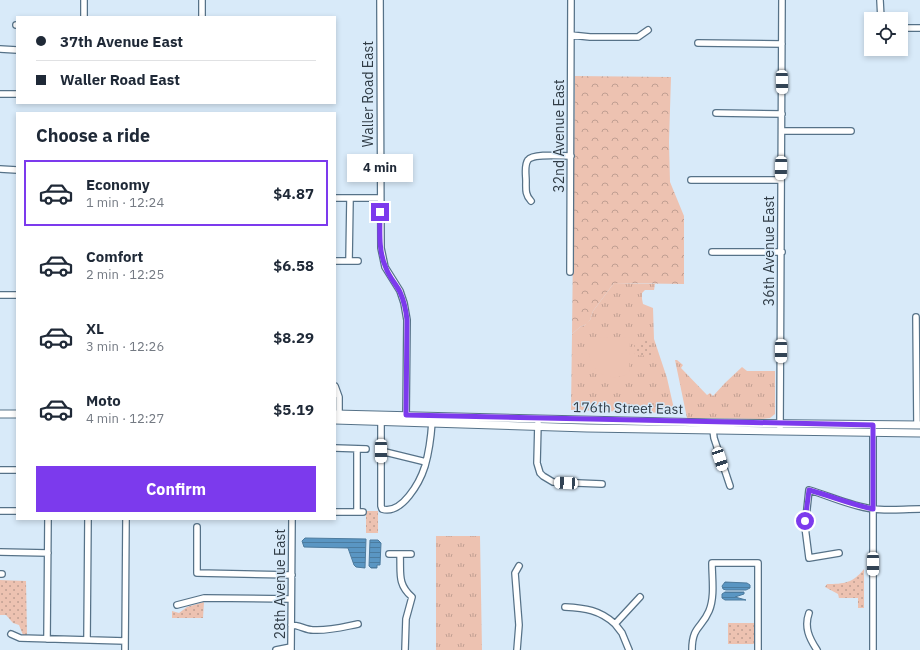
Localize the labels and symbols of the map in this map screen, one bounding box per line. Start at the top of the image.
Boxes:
street label: Waller Road East [359,41,377,147]
car [776,70,788,94]
street label: 32nd Avenue East [550,79,568,193]
callout: 4 min [347,154,413,182]
car [775,156,787,180]
street label: 36th Avenue East [760,196,778,306]
route end [371,203,389,221]
car [775,339,787,363]
street label: 176th Street East [573,398,683,418]
car [375,439,387,463]
car [711,446,729,472]
car [554,476,578,490]
route start [796,512,814,530]
street label: 28th Avenue East [271,529,289,639]
car [867,552,879,576]

